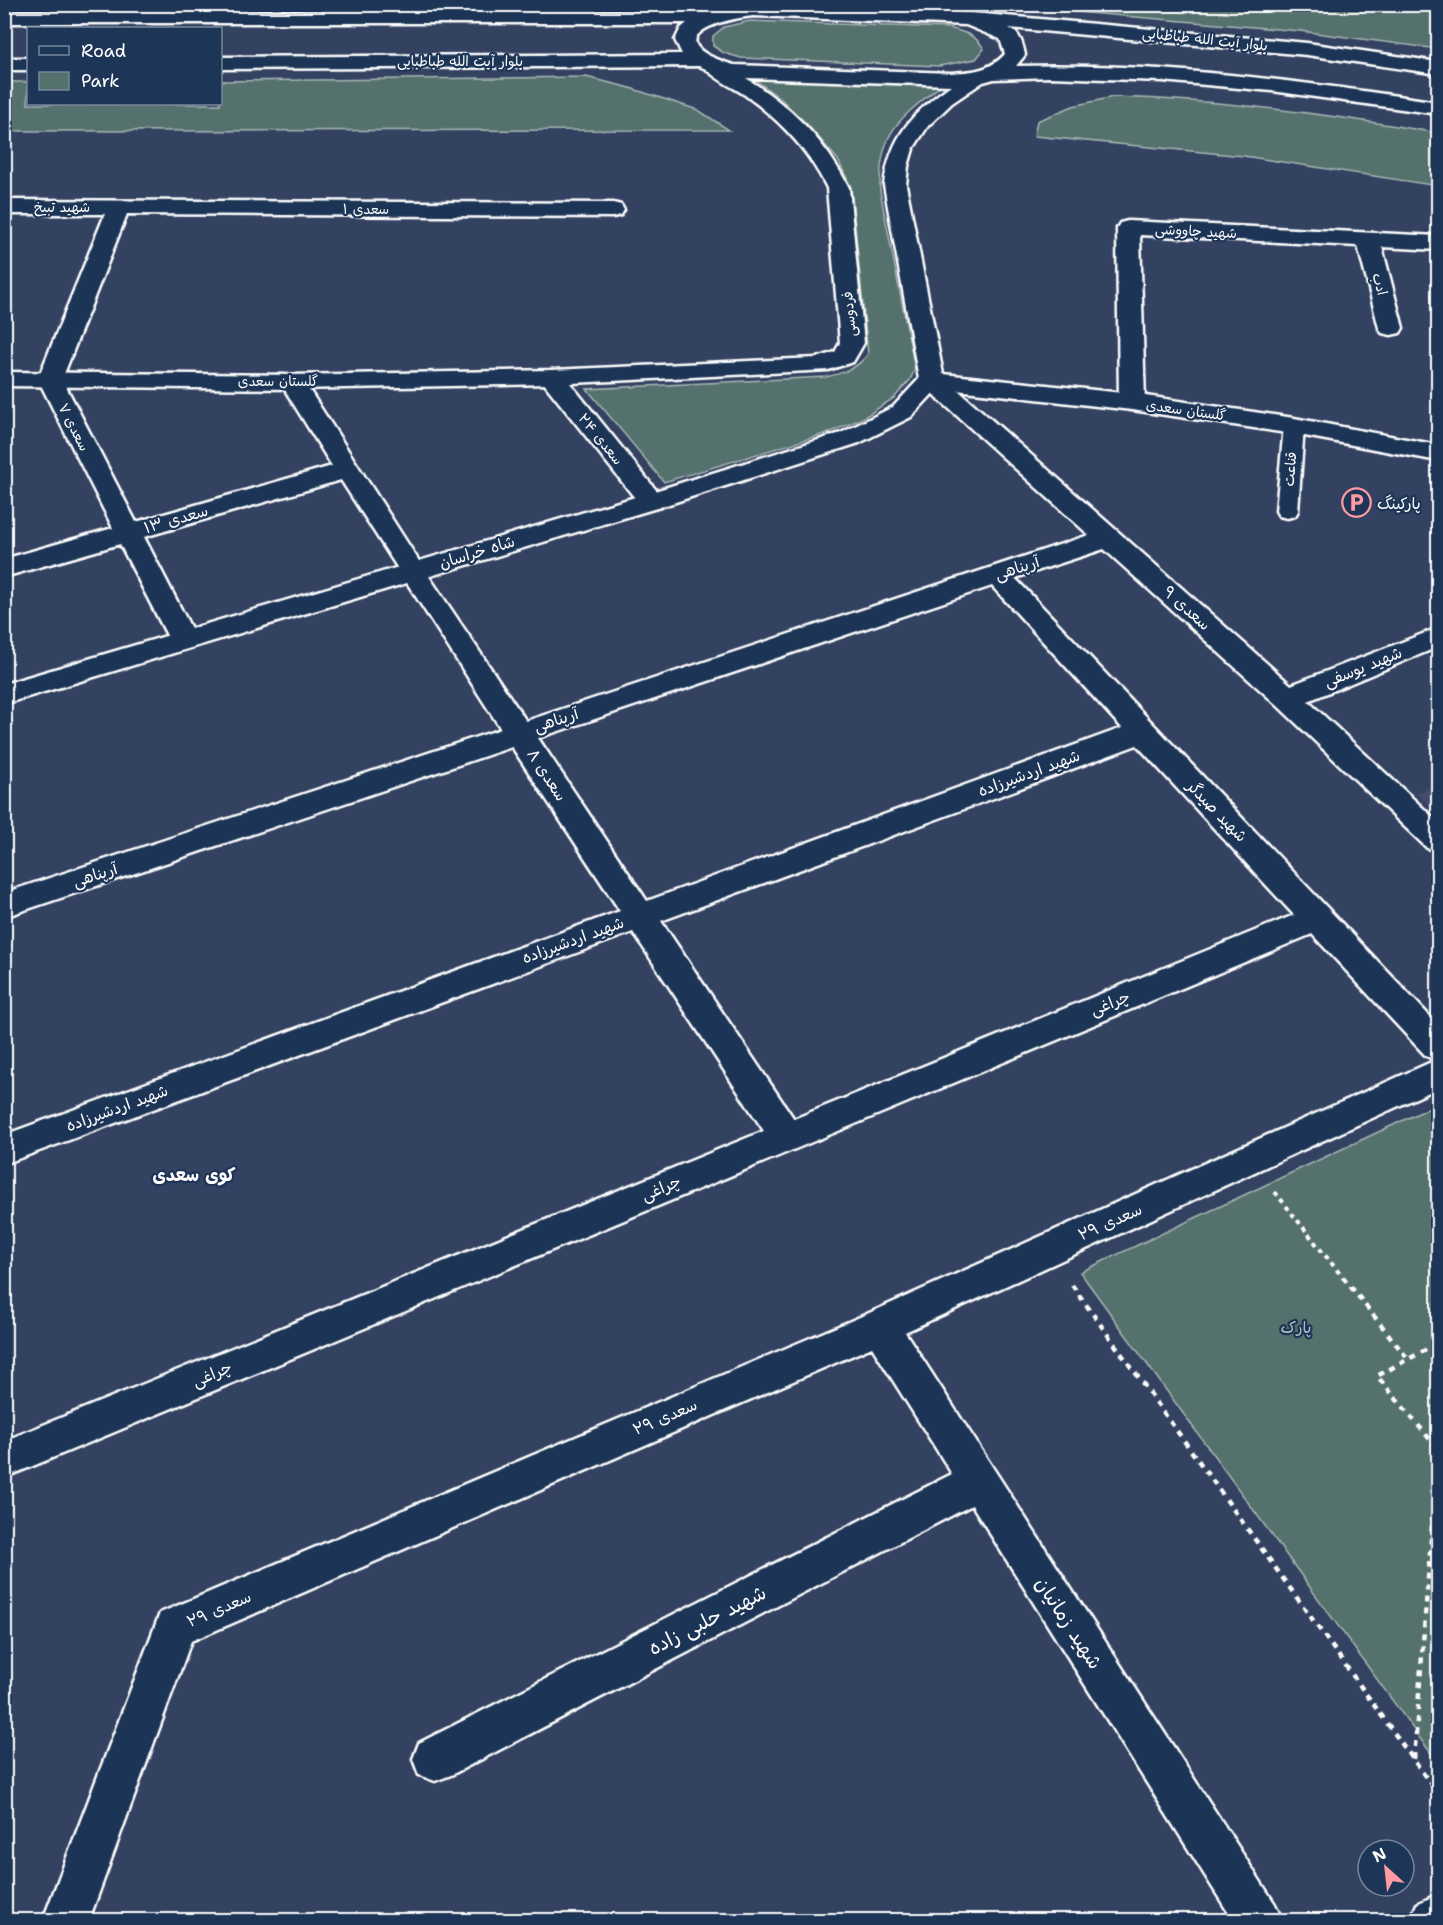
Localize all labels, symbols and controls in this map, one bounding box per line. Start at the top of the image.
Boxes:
street label: بلوار آیت الله طباطبایی [1141,23,1269,55]
legend [27,27,222,105]
text: Road [81,39,126,63]
street label: بلوار آیت الله طباطبایی [397,52,523,70]
text: Park [81,69,120,93]
street label: شهید تبیخ [34,198,90,217]
street label: سعدی ۱ [343,200,389,218]
street label: شهید چاووشی [1155,220,1237,243]
street label: ادب [1368,271,1392,297]
street label: فردوسی [838,291,860,337]
street label: گلستان سعدی [238,372,318,390]
street label: گلستان سعدی [1145,395,1227,425]
street label: سعدی ۷ [54,400,94,454]
street label: سعدی ۲۴ [575,410,627,468]
street label: قناعت [1280,451,1300,487]
parking icon: پارکینگ [1340,487,1372,519]
place label: پارکینگ [1377,493,1421,514]
street label: سعدی ۱۳ [141,500,211,538]
street label: شاه خراسان [437,531,517,573]
street label: آرپناهی [992,551,1043,585]
street label: سعدی ۹ [1159,581,1215,635]
street label: شهید یوسفی [1321,642,1405,692]
street label: آرپناهی [531,703,582,737]
street label: سعدی ۸ [522,745,572,805]
street label: شهید اردشیرزاده [975,745,1083,801]
street label: شهید صیدگر [1181,774,1252,846]
street label: آرپناهی [70,858,121,892]
street label: شهید اردشیرزاده [519,912,627,968]
street label: چراغی [1087,986,1133,1020]
street label: شهید اردشیرزاده [63,1080,171,1136]
district label: کوی سعدی [152,1163,236,1187]
street label: چراغی [638,1170,684,1206]
street label: سعدی ۲۹ [1075,1199,1145,1245]
park label: پارک [1280,1317,1312,1338]
street label: چراغی [189,1356,235,1392]
street label: سعدی ۲۹ [630,1394,700,1440]
street label: شهید زمانیان [1030,1572,1108,1674]
street label: شهید حلبی زاده [644,1579,770,1661]
street label: سعدی ۲۹ [184,1586,254,1632]
north arrow [1356,1838,1416,1898]
text: N [1369,1843,1390,1867]

